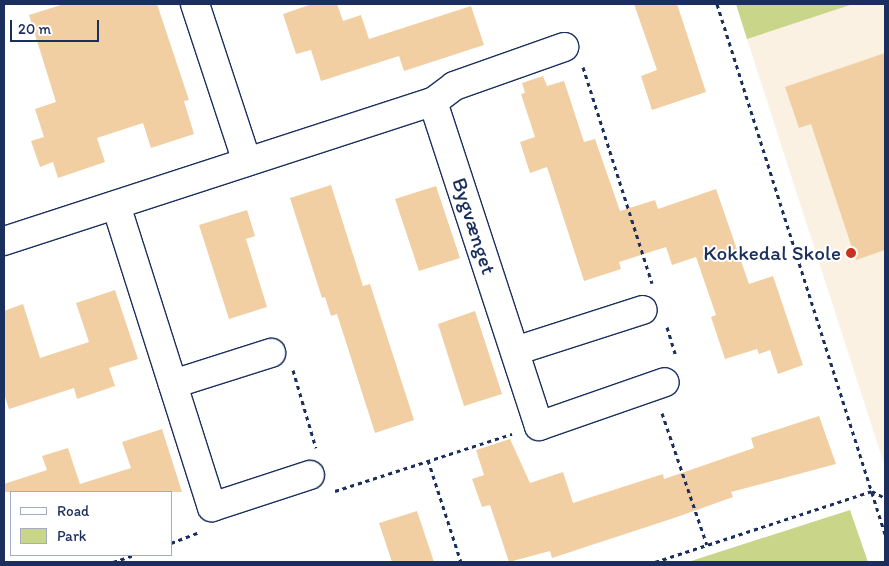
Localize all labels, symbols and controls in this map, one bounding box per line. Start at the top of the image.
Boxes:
scale bar [12,10,101,42]
text: 20 m [18,20,51,38]
street label: Bygvænget [447,175,501,277]
place label: Kokkedal Skole [703,240,841,266]
marker: Kokkedal Skole [845,247,857,259]
legend [10,491,172,556]
text: Road [57,502,89,520]
text: Park [57,527,87,545]

